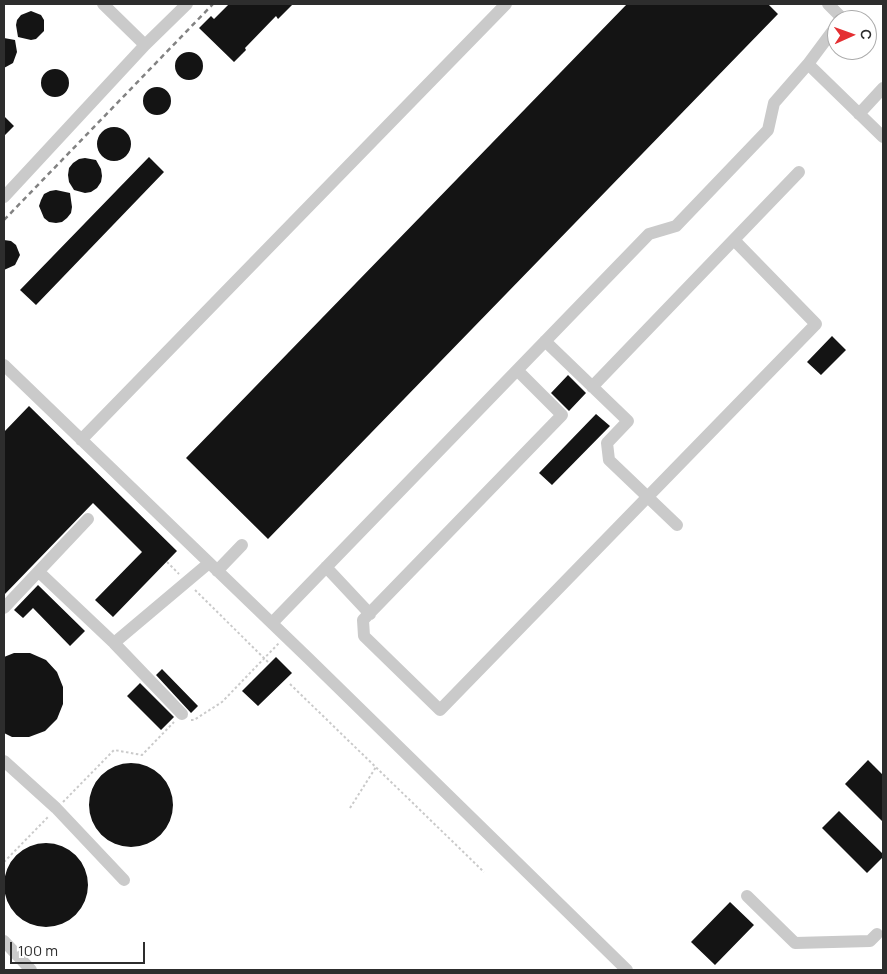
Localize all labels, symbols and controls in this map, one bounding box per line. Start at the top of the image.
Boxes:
north arrow [827,10,877,60]
text: С [857,29,876,40]
scale bar [12,932,148,964]
text: 100 m [18,940,58,961]

